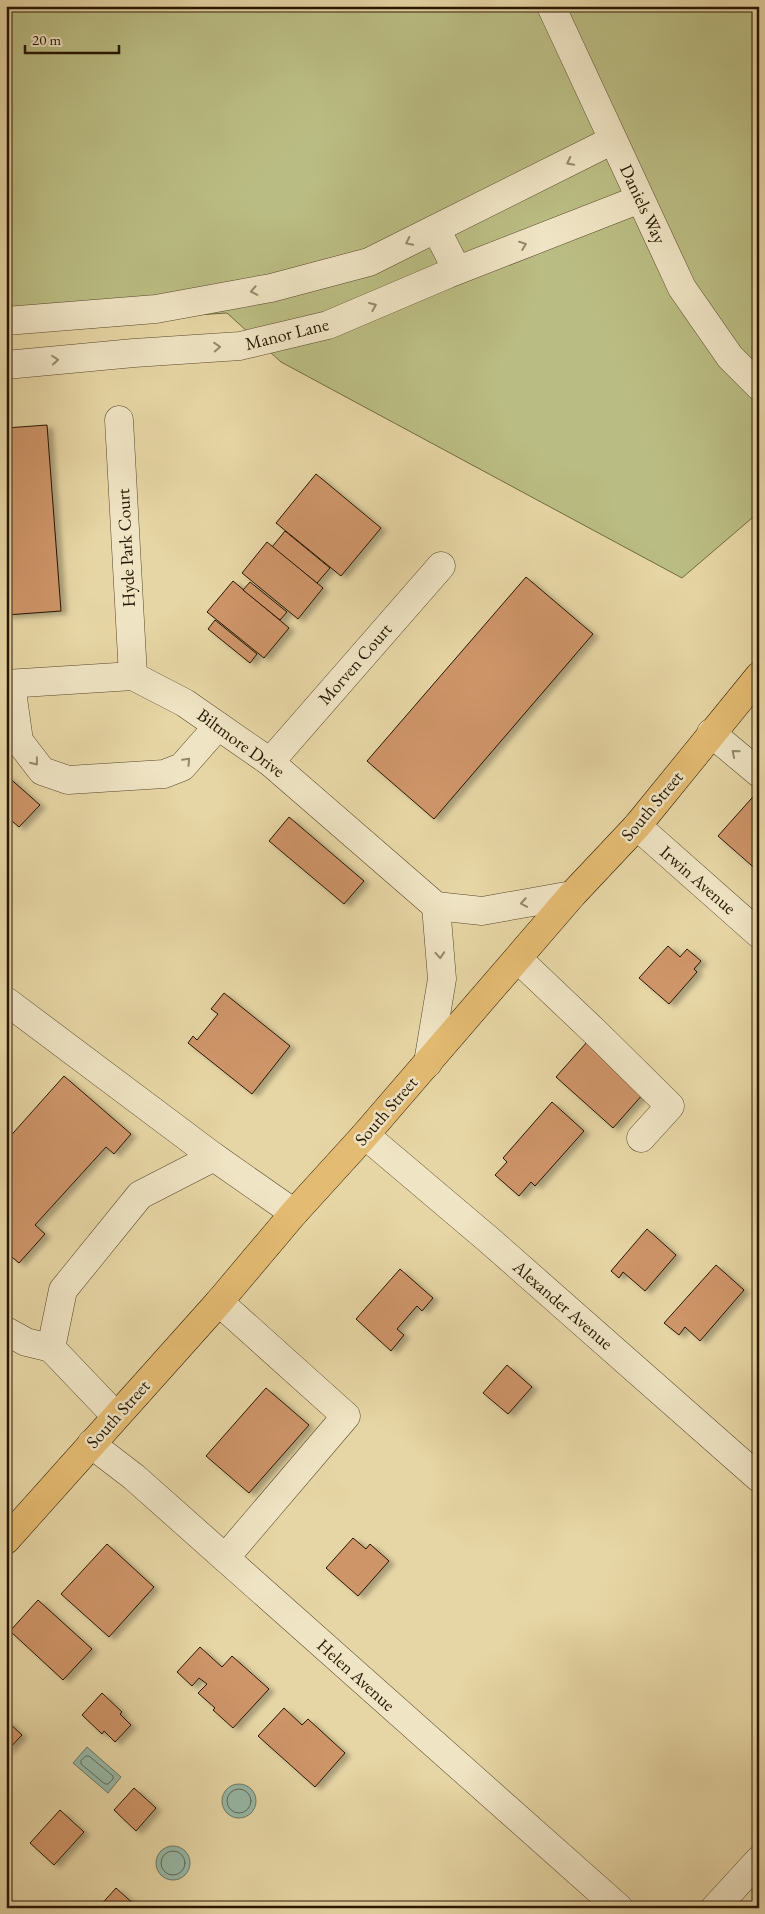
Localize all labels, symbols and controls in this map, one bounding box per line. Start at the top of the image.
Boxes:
scale bar [25,22,119,54]
text: 20 m [32,30,61,49]
one-way arrow [566,156,575,166]
street label: Daniels Way [615,160,672,247]
one-way arrow [405,236,414,247]
one-way arrow [518,240,527,251]
one-way arrow [250,285,259,295]
one-way arrow [368,302,377,313]
street label: Manor Lane [243,312,331,355]
one-way arrow [213,342,221,353]
one-way arrow [51,355,59,366]
street label: Hyde Park Court [111,488,140,608]
street label: Morven Court [313,618,397,709]
street label: Biltmore Drive [193,703,290,782]
one-way arrow [732,750,741,759]
one-way arrow [30,756,38,765]
one-way arrow [181,757,190,766]
street label: South Street [616,766,688,846]
street label: Irwin Avenue [655,840,741,919]
one-way arrow [520,898,529,908]
one-way arrow [434,951,445,959]
street label: South Street [349,1071,422,1150]
street label: Alexander Avenue [508,1254,618,1354]
street label: South Street [81,1374,155,1453]
street label: Helen Avenue [312,1633,400,1716]

